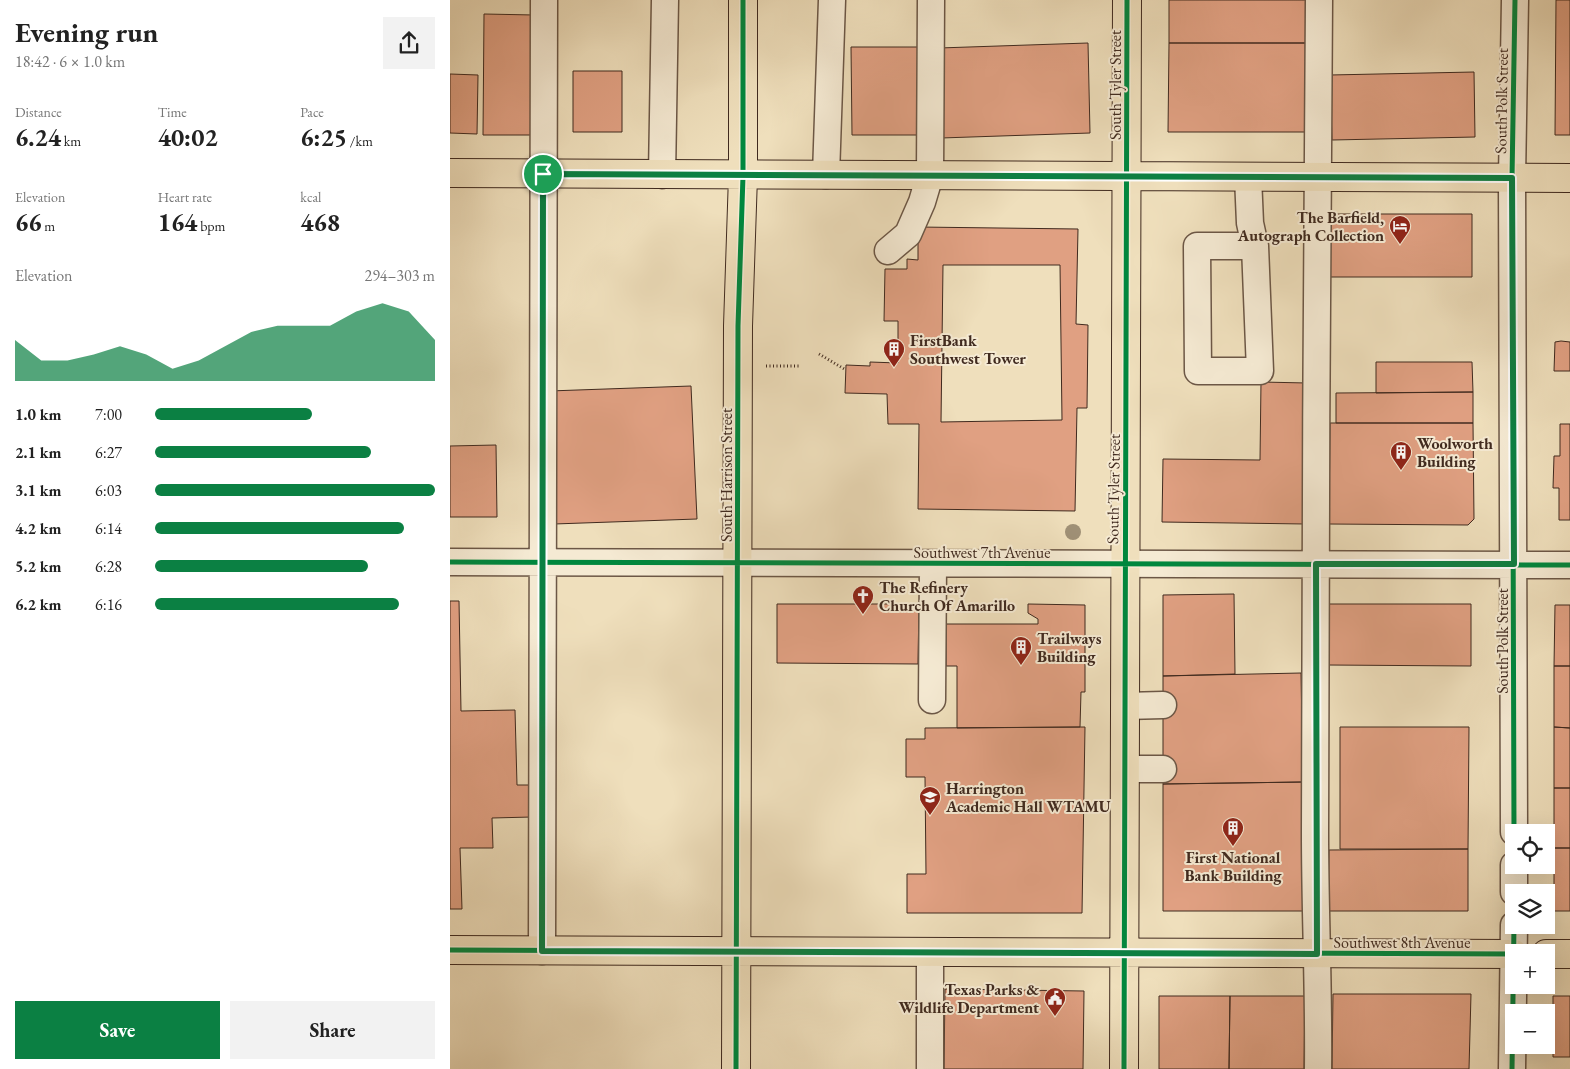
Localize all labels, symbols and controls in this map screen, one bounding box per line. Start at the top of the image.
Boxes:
text: Evening run [15,14,158,50]
button: share [383,17,435,69]
street label: South Tyler Street [1105,30,1126,140]
street label: South Polk Street [1490,48,1513,154]
text: 18:42 · 6 × 1.0 km [15,51,125,72]
text: Distance [15,103,62,121]
text: Time [158,103,187,121]
text: Pace [300,103,324,121]
text: 6.24 [15,121,61,153]
text: 40:02 [158,121,218,153]
text: 6:25 [300,121,347,153]
text: km [61,132,81,150]
text: /km [347,132,373,150]
pin [522,153,564,195]
icon: arrive [529,160,557,188]
text: Elevation [15,188,65,206]
text: Heart rate [158,188,212,206]
text: kcal [300,188,321,206]
text: 66 [15,206,41,238]
text: 164 [158,206,197,238]
text: 468 [300,206,340,238]
place label: The Barfield, Autograph Collection [1237,207,1384,246]
hotel icon: The Barfield, Autograph Collection [1388,214,1412,245]
text: m [41,217,55,235]
text: bpm [197,217,226,235]
text: Elevation [15,265,73,286]
text: 294–303 m [364,265,435,286]
place label: FirstBank Southwest Tower [910,330,1026,369]
building icon: FirstBank Southwest Tower [882,337,906,368]
text: 1.0 km [15,404,61,425]
text: 7:00 [95,404,122,425]
street label: South Harrison Street [716,408,737,542]
place label: Woolworth Building [1417,433,1493,472]
street label: South Tyler Street [1102,434,1125,544]
building icon: Woolworth Building [1389,440,1413,471]
text: 2.1 km [15,442,61,463]
text: 6:27 [95,442,122,463]
text: 3.1 km [15,480,61,501]
text: 6:03 [95,480,122,501]
text: 4.2 km [15,518,61,539]
text: 6:14 [95,518,122,539]
street label: Southwest 7th Avenue [914,542,1050,563]
text: 5.2 km [15,556,61,577]
text: 6:28 [95,556,122,577]
place label: The Refinery Church Of Amarillo [879,577,1015,616]
church icon: The Refinery Church Of Amarillo [851,584,875,615]
street label: South Polk Street [1492,588,1513,694]
text: 6.2 km [15,594,61,615]
text: 6:16 [95,594,122,615]
place label: Trailways Building [1037,628,1102,667]
building icon: Trailways Building [1009,635,1033,666]
place label: Harrington Academic Hall WTAMU [945,778,1111,817]
school or university icon: Harrington Academic Hall WTAMU [918,785,942,816]
building icon: First National Bank Building [1221,816,1245,847]
map controls [1505,824,1555,1054]
button: locate [1505,824,1555,874]
place label: First National Bank Building [1184,847,1283,886]
button: layers [1505,884,1555,934]
street label: Southwest 8th Avenue [1334,932,1470,953]
button: + [1505,944,1555,994]
place label: Texas Parks & Wildlife Department [898,979,1039,1018]
public building icon: Texas Parks & Wildlife Department [1043,986,1067,1017]
button: Save [15,1001,220,1059]
button: Share [230,1001,435,1059]
button: − [1505,1004,1555,1054]

